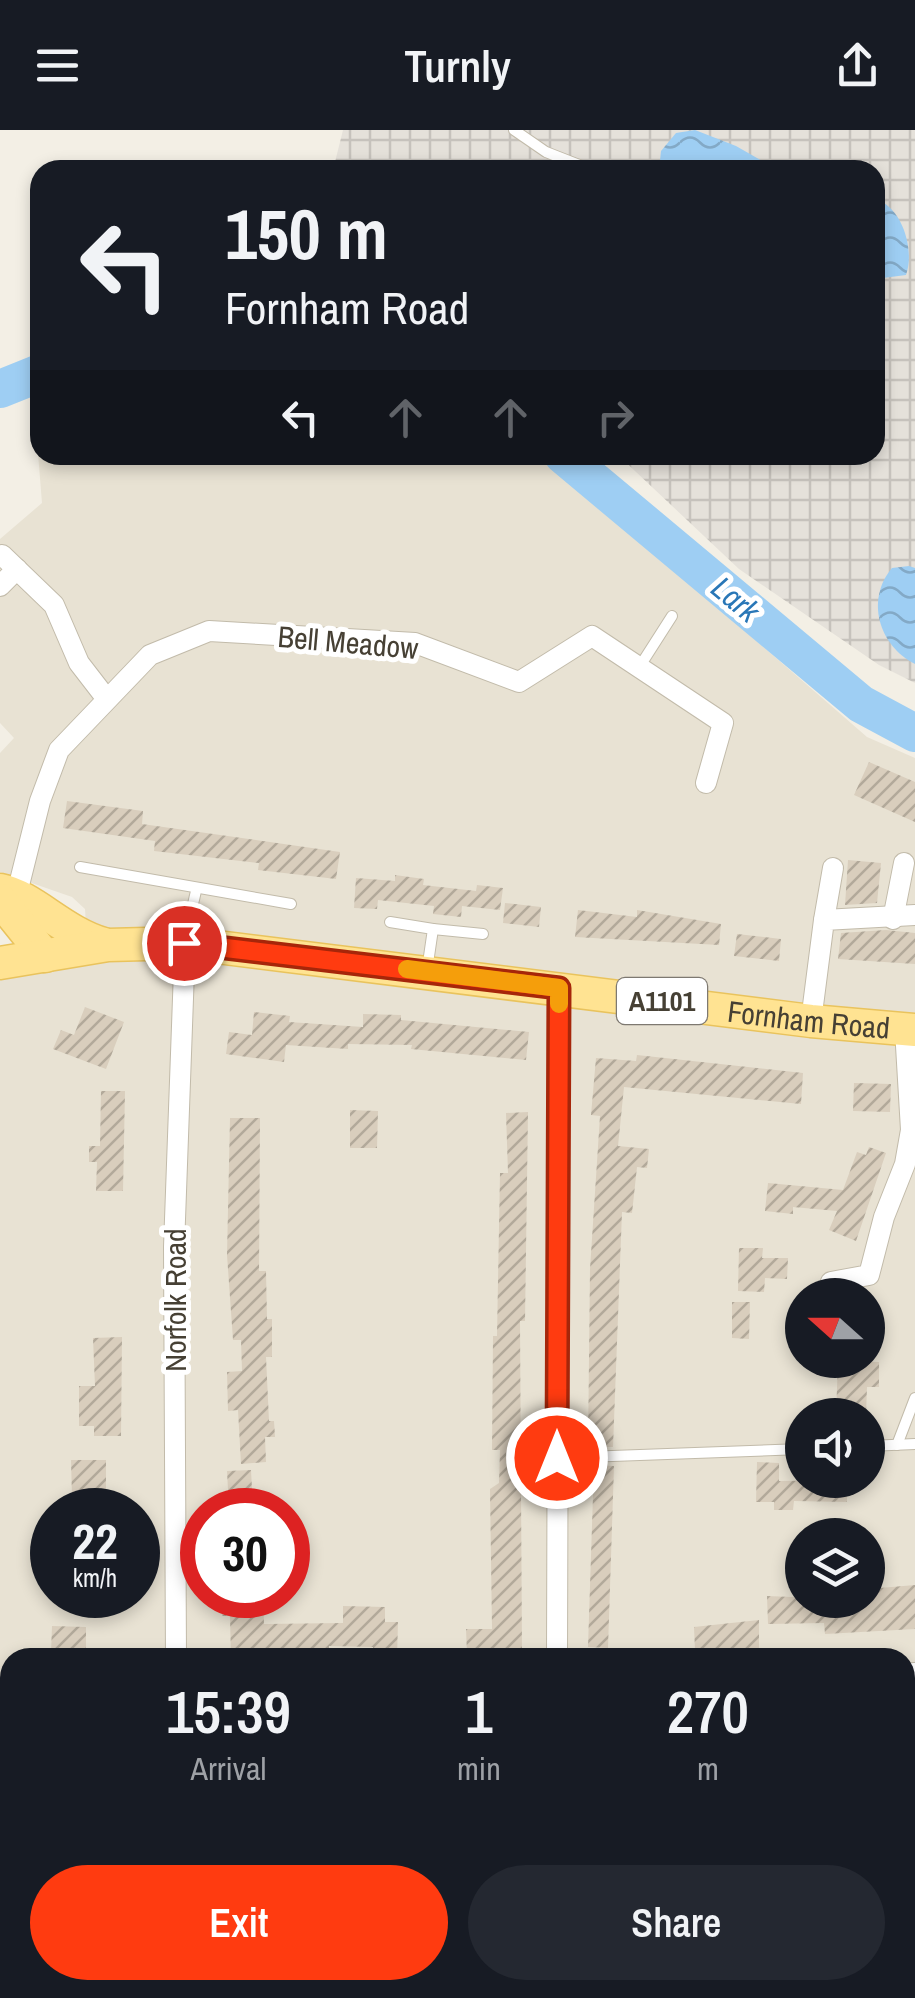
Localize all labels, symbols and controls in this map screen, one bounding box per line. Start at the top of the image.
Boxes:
text: Turnly [404,35,511,96]
icon: menu [30,38,85,93]
icon: share [830,38,885,93]
text: 150 m [225,187,388,281]
icon: left [60,200,190,330]
text: Fornham Road [225,277,469,338]
icon: left [273,390,328,445]
icon: ahead [378,390,433,445]
icon: ahead [483,390,538,445]
icon: right [588,390,643,445]
water label: Lark [703,566,770,632]
street label: Bell Meadow [276,616,420,668]
pin [142,901,227,986]
icon: arrive [157,916,212,971]
road number: A1101 [617,978,707,1024]
street label: Fornham Road [725,991,892,1048]
street label: Norfolk Road [155,1228,195,1372]
north arrow [785,1278,885,1378]
map controls [785,1278,885,1618]
button: sound [785,1398,885,1498]
position arrow [505,1406,609,1510]
speed limit sign: 30 [180,1488,310,1618]
text: 22 [72,1507,118,1575]
button: layers [785,1518,885,1618]
text: km/h [73,1561,117,1595]
text: 15:39 [166,1671,291,1752]
text: 1 [465,1671,493,1752]
text: 270 [667,1671,749,1752]
text: Arrival [191,1747,266,1790]
text: min [457,1747,501,1790]
text: m [697,1747,719,1790]
button: Exit [30,1865,448,1980]
button: Share [468,1865,885,1980]

